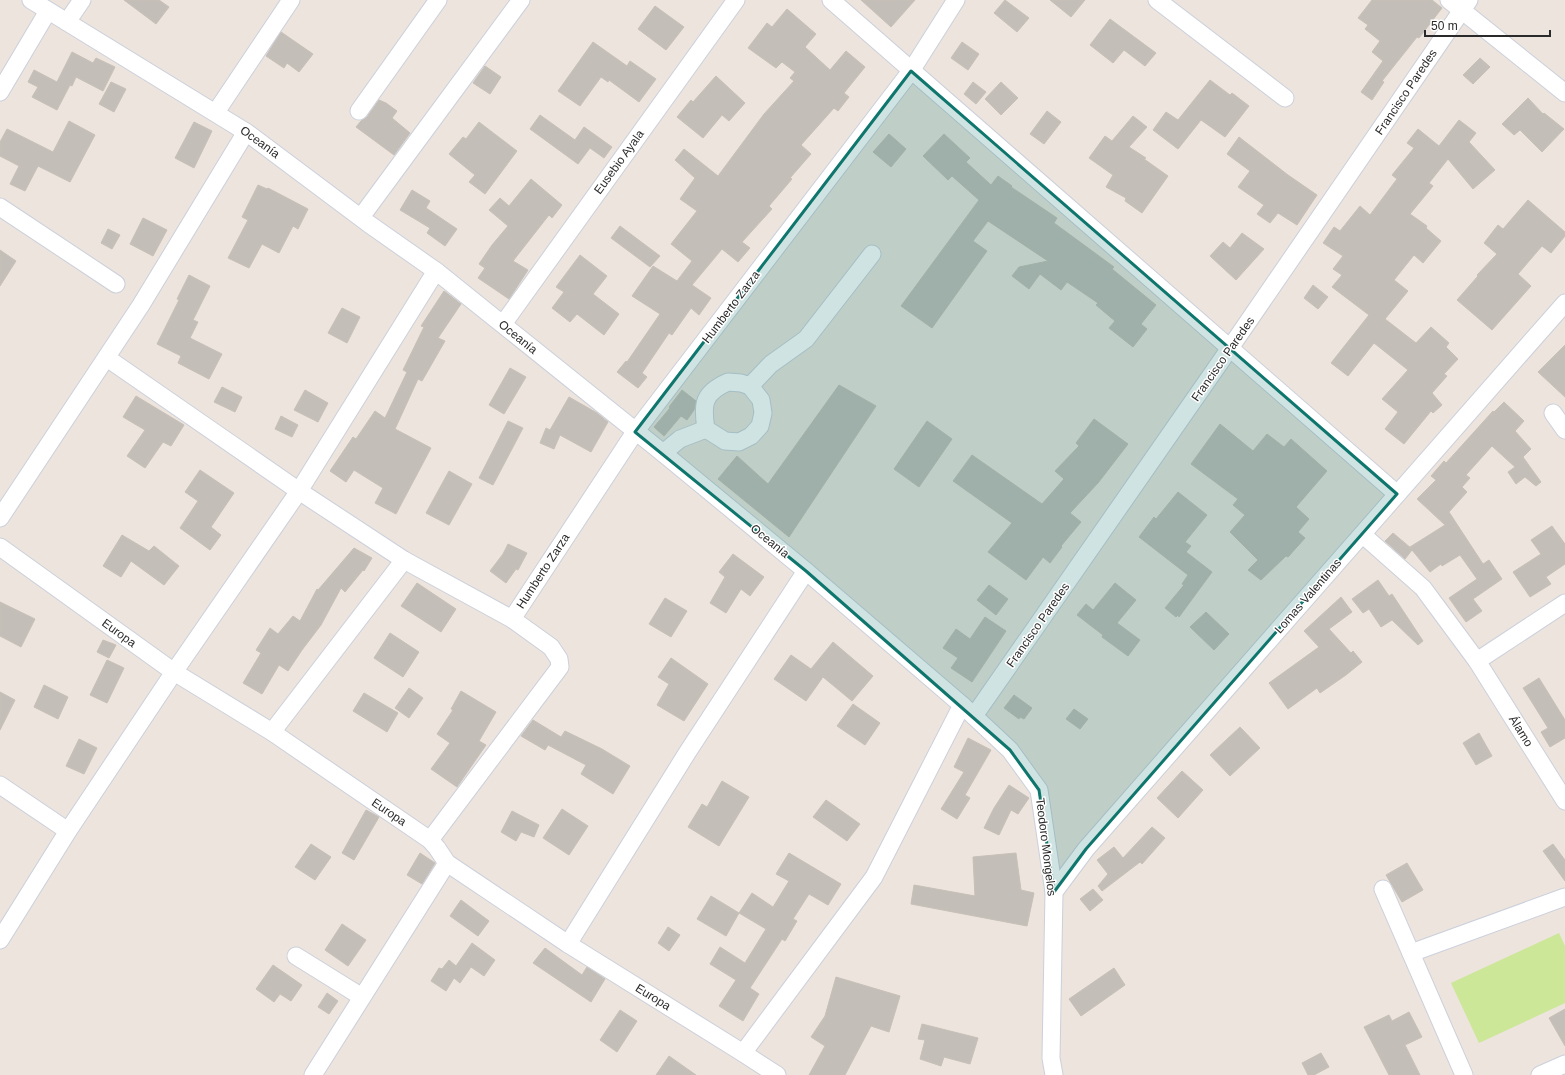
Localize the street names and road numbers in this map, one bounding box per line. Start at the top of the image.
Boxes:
street label: Francisco Paredes [1372,47,1440,137]
street label: Oceanía [238,123,283,161]
street label: Eusebio Ayala [591,127,647,197]
street label: Humberto Zarza [699,268,763,346]
street label: Francisco Paredes [1189,314,1257,404]
street label: Oceanía [496,317,540,357]
street label: Oceanía [748,521,792,561]
street label: Humberto Zarza [514,531,573,611]
street label: Lomas Valentinas [1272,556,1344,636]
street label: Francisco Paredes [1004,580,1072,670]
street label: Europa [99,616,139,650]
street label: Álamo [1506,712,1537,749]
street label: Europa [369,795,409,829]
street label: Teodoro Mongelos [1033,797,1059,897]
street label: Europa [633,981,673,1013]

